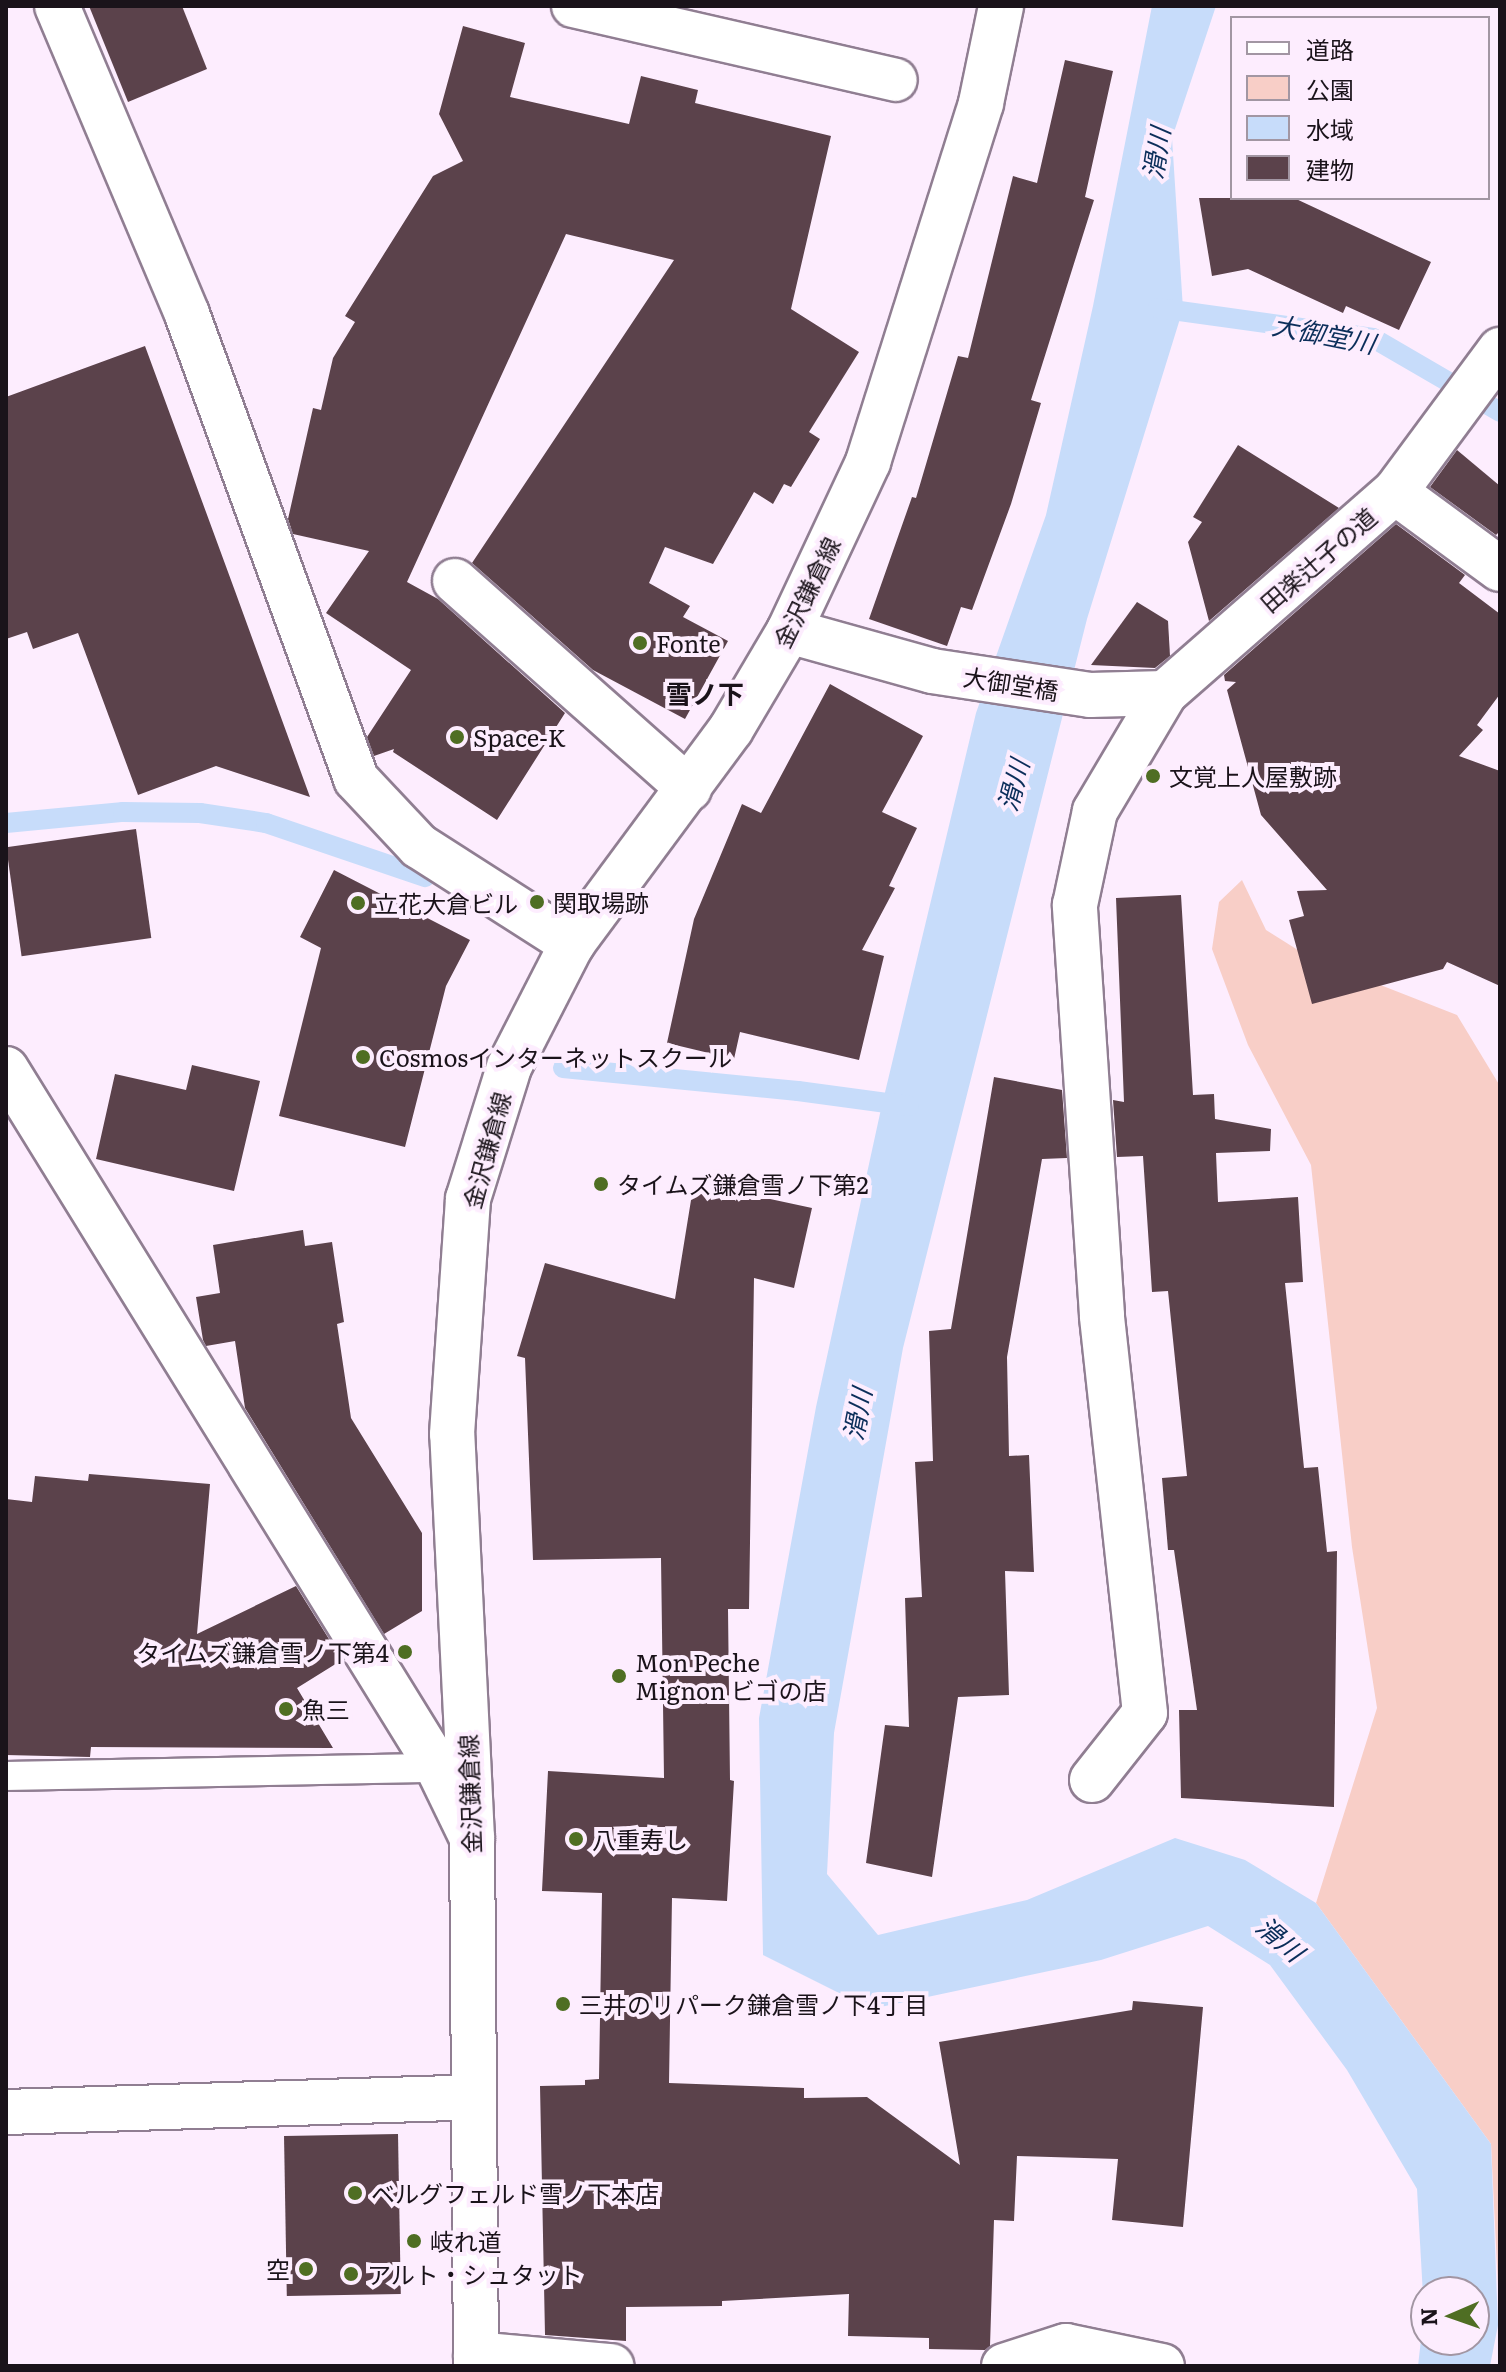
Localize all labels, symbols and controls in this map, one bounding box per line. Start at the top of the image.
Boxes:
legend [1230,16,1490,200]
text: 道路 [1306,31,1354,66]
text: 公園 [1306,71,1354,106]
text: 水域 [1306,111,1354,146]
water label: 滑川 [1136,125,1174,181]
text: 建物 [1306,151,1354,186]
water label: 大御堂川 [1270,308,1378,358]
street label: 田楽辻子の道 [1254,501,1382,617]
street label: 金沢鎌倉線 [767,532,845,652]
place label: Fonte [656,629,721,657]
marker: Fonte [631,634,649,652]
street label: 大御堂橋 [961,661,1061,705]
district label: 雪ノ下 [666,677,744,709]
place label: Space-K [473,723,566,751]
marker: Space-K [448,728,466,746]
water label: 滑川 [990,756,1034,814]
place label: 文覚上人屋敷跡 [1169,762,1337,790]
marker: 文覚上人屋敷跡 [1144,767,1162,785]
place label: 関取場跡 [553,888,649,916]
place label: 立花大倉ビル [374,889,518,917]
marker: 関取場跡 [528,893,546,911]
marker: 立花大倉ビル [349,894,367,912]
place label: Cosmosインターネットスクール [379,1043,732,1071]
marker: Cosmosインターネットスクール [354,1048,372,1066]
street label: 金沢鎌倉線 [457,1088,515,1212]
place label: タイムズ鎌倉雪ノ下第2 [617,1170,869,1198]
marker: タイムズ鎌倉雪ノ下第2 [592,1175,610,1193]
water label: 滑川 [836,1386,876,1442]
place label: タイムズ鎌倉雪ノ下第4 [136,1638,389,1666]
marker: タイムズ鎌倉雪ノ下第4 [396,1643,414,1661]
place label: Mon Peche Mignon ビゴの店 [635,1648,826,1704]
marker: Mon Peche Mignon ビゴの店 [610,1667,628,1685]
place label: 魚三 [302,1695,350,1723]
marker: 魚三 [277,1700,295,1718]
street label: 金沢鎌倉線 [453,1734,485,1854]
place label: 八重寿し [592,1825,688,1853]
marker: 八重寿し [567,1830,585,1848]
water label: 滑川 [1251,1909,1311,1967]
place label: 三井のリパーク鎌倉雪ノ下4丁目 [579,1990,928,2018]
marker: 三井のリパーク鎌倉雪ノ下4丁目 [554,1995,572,2013]
place label: ベルグフェルド雪ノ下本店 [371,2179,659,2207]
marker: ベルグフェルド雪ノ下本店 [346,2184,364,2202]
place label: 岐れ道 [430,2227,502,2255]
marker: 岐れ道 [405,2232,423,2250]
place label: 空 [266,2255,290,2283]
marker: 空 [297,2260,315,2278]
place label: アルト・シュタット [367,2260,583,2288]
marker: アルト・シュタット [342,2265,360,2283]
north arrow [1410,2276,1490,2356]
text: N [1411,2307,1444,2327]

